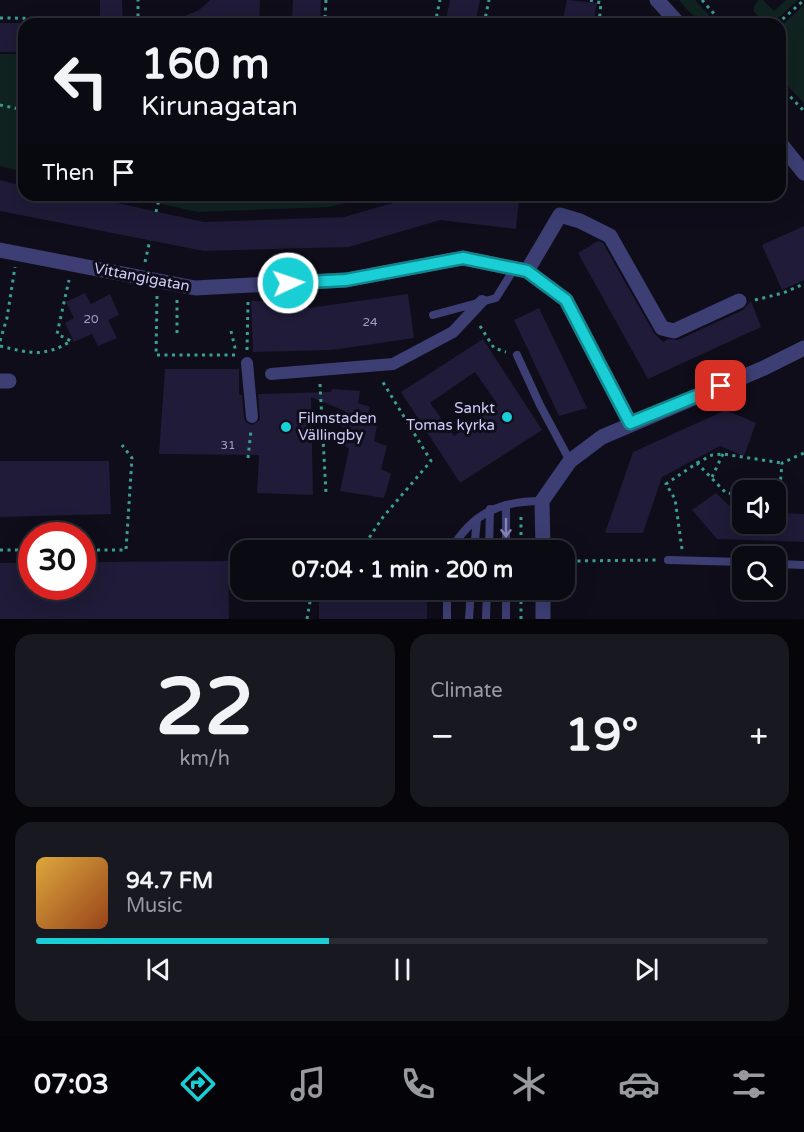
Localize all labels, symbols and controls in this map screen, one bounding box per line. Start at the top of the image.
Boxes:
text: 160 m [141,39,270,90]
icon: left [42,42,120,120]
text: Kirunagatan [141,90,298,123]
icon: arrive [107,156,140,189]
text: Then [42,160,95,186]
position arrow [256,251,320,315]
street label: Vittangigatan [93,259,191,295]
house number: 20 [83,312,99,326]
house number: 24 [362,315,378,329]
pin [695,360,746,411]
icon: arrive [704,369,737,402]
place label: Sankt Tomas kyrka [406,399,495,434]
place label: Filmstaden Vällingby [298,409,377,444]
marker: Sankt Tomas kyrka [500,410,514,424]
marker: Filmstaden Vällingby [279,420,293,434]
house number: 31 [220,438,236,452]
map controls [732,480,786,600]
button: sound [732,480,786,534]
one-way arrow [500,517,512,537]
speed limit sign: 30 [18,522,96,600]
button: search [732,546,786,600]
text: 07:04 · 1 min · 200 m [292,557,513,583]
text: 22 [156,661,254,755]
text: Climate [431,679,503,703]
text: 19° [565,709,638,763]
text: − [431,717,454,756]
text: + [749,717,768,756]
text: km/h [180,747,230,771]
text: 94.7 FM [126,868,213,894]
text: Music [126,894,182,918]
icon: previous [142,953,175,986]
icon: pause [386,953,419,986]
icon: next [630,953,663,986]
icon: directions [177,1063,219,1105]
icon: music [287,1063,329,1105]
icon: phone [397,1063,439,1105]
icon: climate [508,1063,550,1105]
icon: car [618,1063,660,1105]
icon: filters [728,1063,770,1105]
text: 07:03 [34,1068,109,1101]

